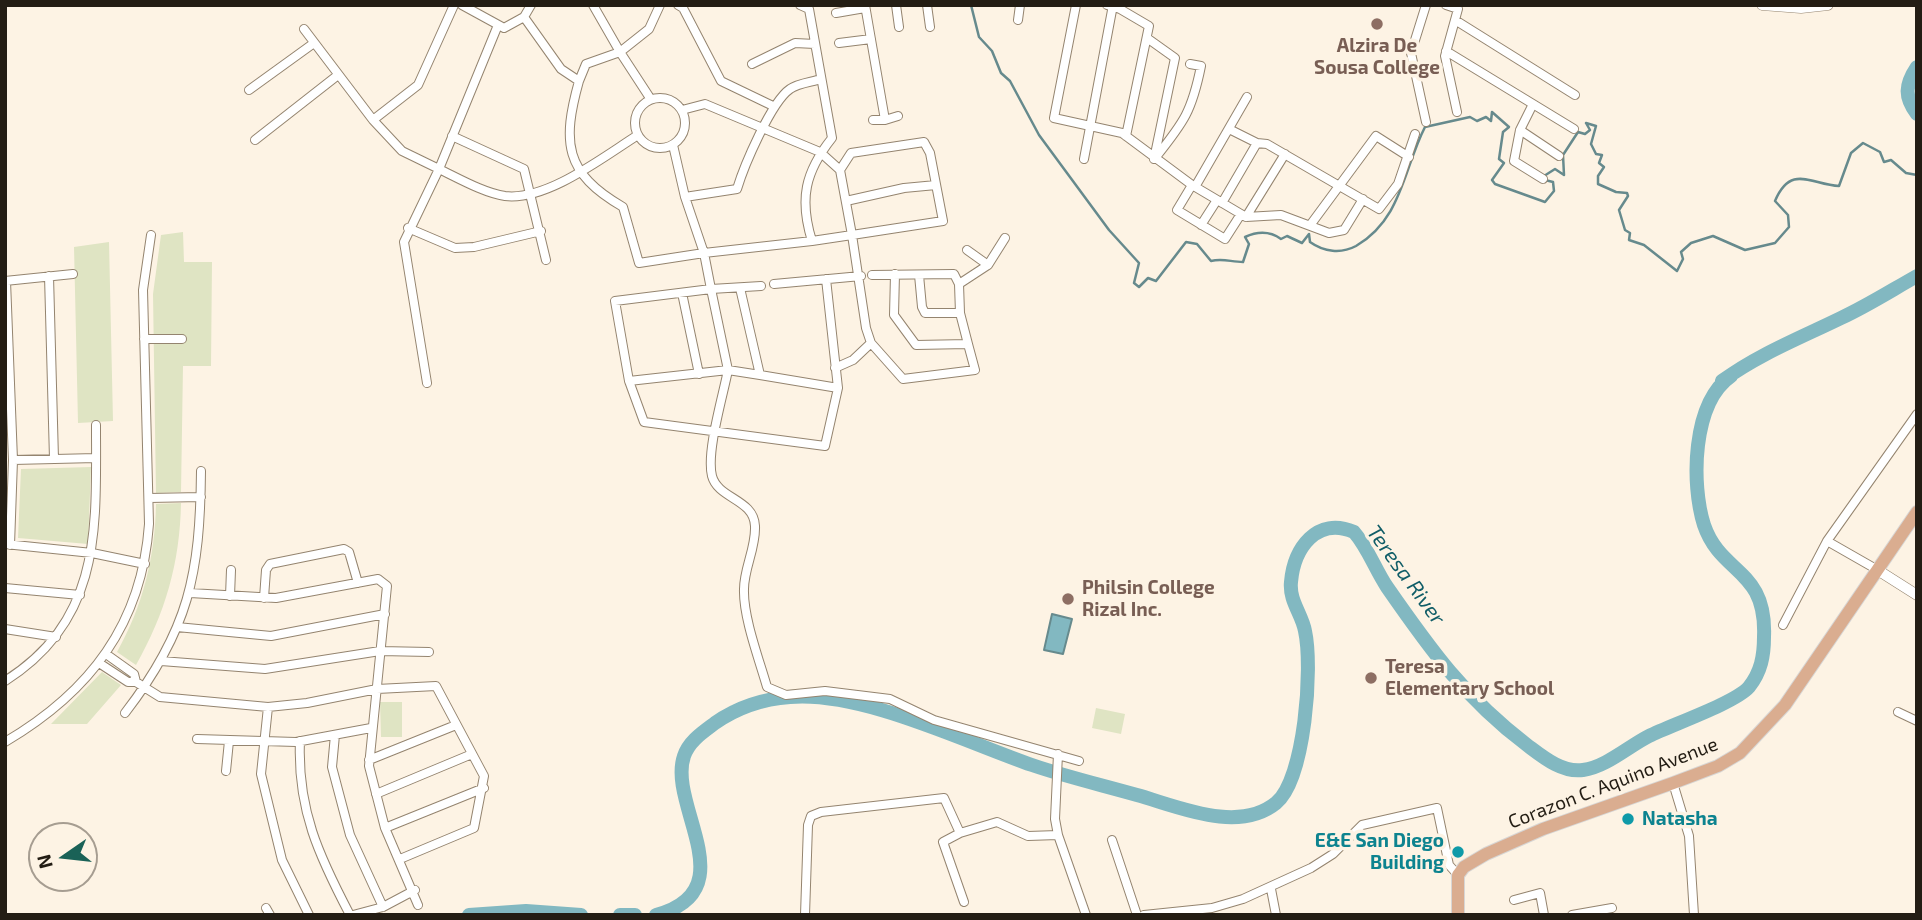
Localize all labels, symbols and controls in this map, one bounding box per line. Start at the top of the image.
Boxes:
marker: Alzira De Sousa College [1369,16,1385,32]
place label: Alzira De Sousa College [1314,35,1440,79]
water label: Teresa River [1361,520,1451,630]
place label: Philsin College Rizal Inc. [1082,577,1215,621]
marker: Philsin College Rizal Inc. [1060,591,1076,607]
place label: Teresa Elementary School [1385,656,1554,700]
marker: Teresa Elementary School [1363,670,1379,686]
street label: Corazon C. Aquino Avenue [1505,732,1721,834]
place label: Natasha [1642,808,1718,830]
marker: Natasha [1620,811,1636,827]
north arrow [28,822,98,892]
place label: E&E San Diego Building [1315,830,1444,874]
marker: E&E San Diego Building [1450,844,1466,860]
text: N [31,852,57,871]

